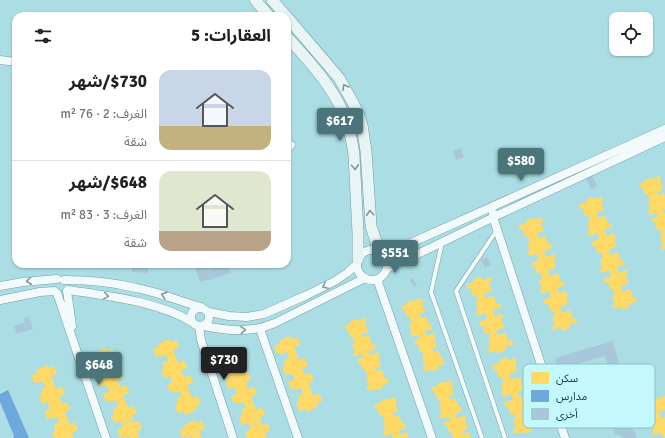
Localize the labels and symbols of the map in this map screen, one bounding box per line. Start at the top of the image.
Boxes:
one-way arrow [342,84,350,91]
pin: $617 [316,108,364,142]
pin: $580 [497,148,545,182]
one-way arrow [350,164,359,170]
one-way arrow [366,210,375,216]
pin: $551 [371,240,419,274]
one-way arrow [25,277,32,286]
one-way arrow [322,281,330,289]
one-way arrow [103,291,109,300]
one-way arrow [161,291,168,300]
one-way arrow [240,326,246,334]
pin: $730 [200,347,248,381]
pin: $648 [75,352,123,386]
legend [523,364,655,428]
text: سكن [556,372,579,385]
text: مدارس [556,390,587,403]
text: أخرى [556,408,578,421]

